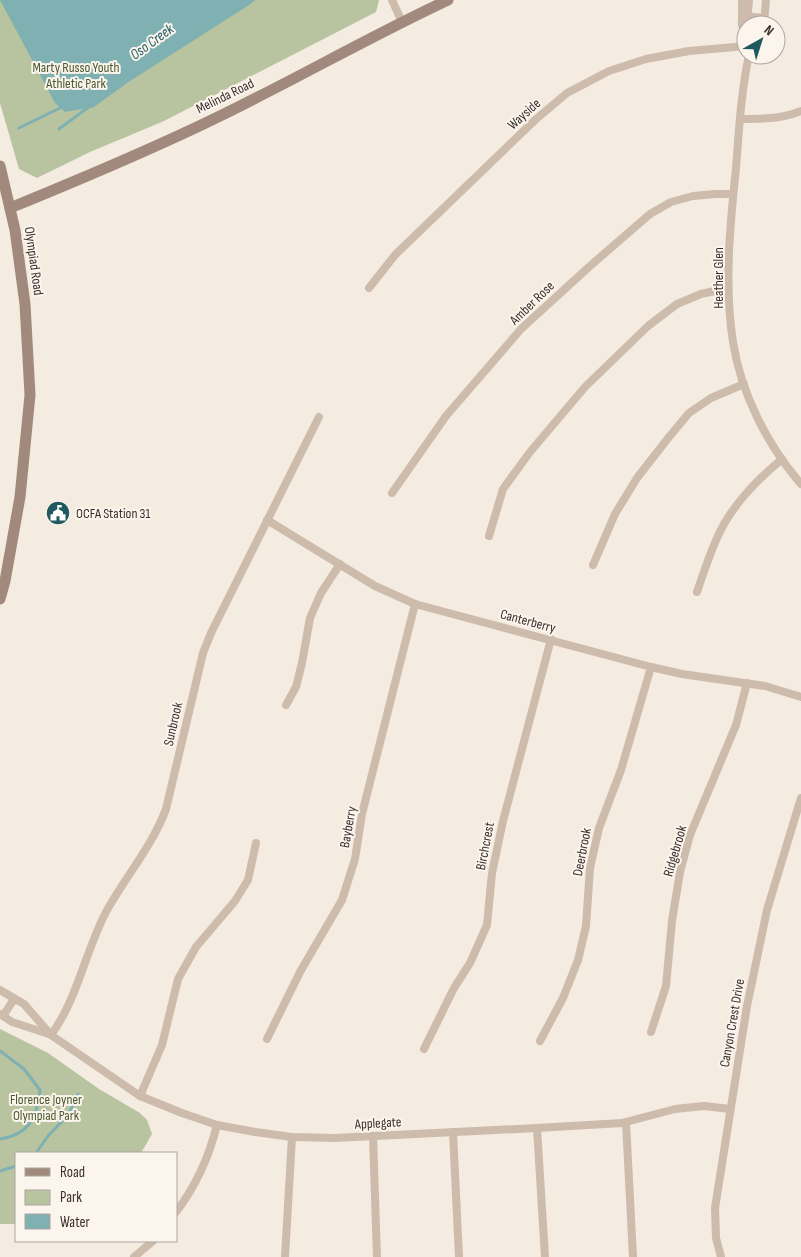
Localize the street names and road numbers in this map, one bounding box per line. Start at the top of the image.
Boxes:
street label: Melinda Road [193,75,257,117]
street label: Wayside [504,95,544,133]
street label: Olympiad Road [21,226,47,297]
street label: Heather Glen [710,247,727,309]
street label: Amber Rose [505,278,558,329]
street label: Canterberry [498,605,558,637]
street label: Sunbrook [160,700,186,748]
street label: Bayberry [336,804,360,849]
street label: Birchcrest [472,821,498,871]
street label: Ridgebrook [660,823,691,879]
street label: Deerbrook [569,826,595,878]
street label: Canyon Crest Drive [716,978,748,1068]
street label: Applegate [353,1113,402,1133]

